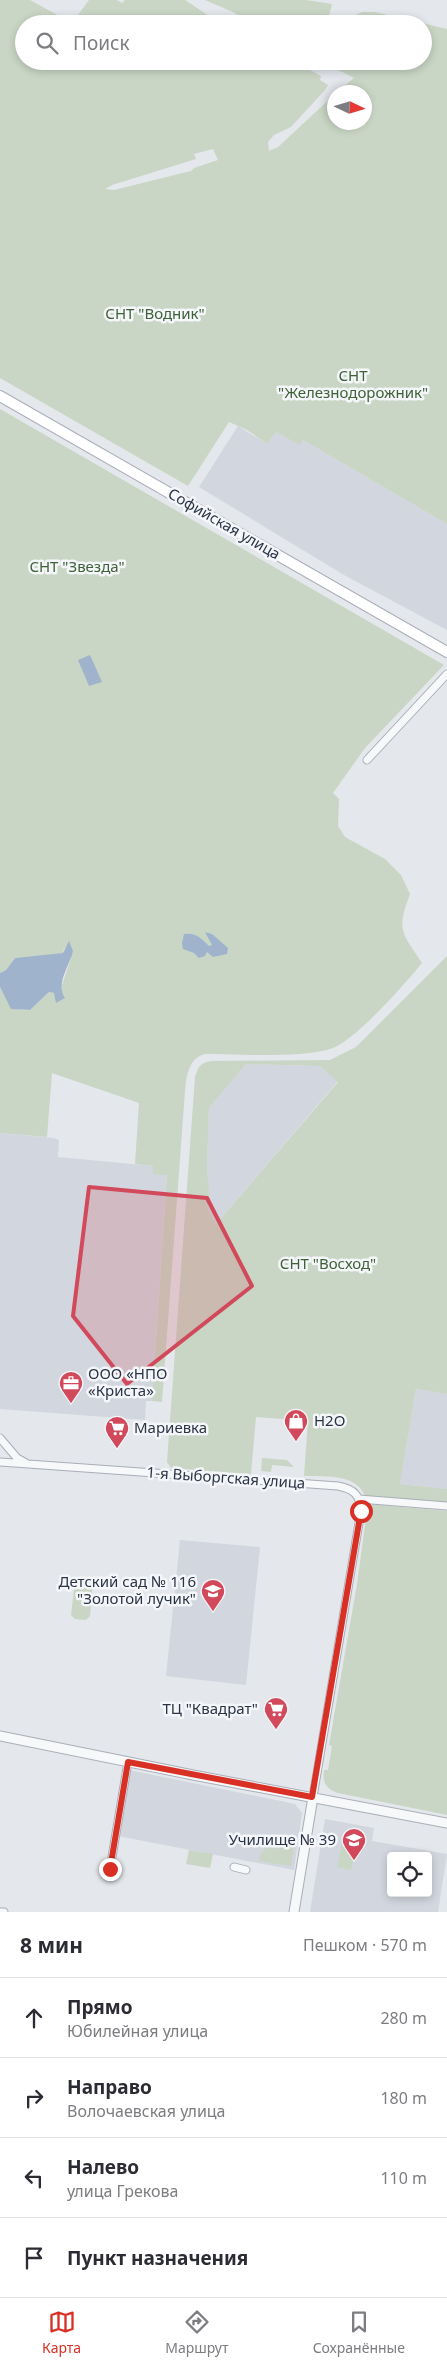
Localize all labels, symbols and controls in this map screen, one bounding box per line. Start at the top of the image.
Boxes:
search box [15,15,432,70]
icon: search [33,29,61,57]
text: Поиск [73,30,129,56]
north arrow [327,85,372,130]
park label: СНТ "Водник" [105,303,205,323]
park label: СНТ "Железнодорожник" [278,365,428,402]
street label: Софийская улица [165,483,284,563]
park label: СНТ "Звезда" [29,556,125,576]
park label: СНТ "Восход" [280,1253,376,1273]
place label: ООО «НПО «Криста» [88,1363,167,1400]
office icon: ООО «НПО «Криста» [58,1370,84,1404]
shop icon: H2O [283,1408,309,1442]
place label: H2O [314,1410,345,1430]
supermarket icon: Мариевка [104,1415,130,1449]
place label: Мариевка [134,1417,207,1437]
street label: 1-я Выборгская улица [146,1461,306,1493]
route start [350,1500,373,1523]
place label: Детский сад № 116 "Золотой лучик" [59,1571,196,1608]
school or university icon: Детский сад № 116 "Золотой лучик" [200,1578,226,1612]
supermarket icon: ТЦ "Квадрат" [263,1696,289,1730]
place label: ТЦ "Квадрат" [162,1698,258,1718]
school or university icon: Училище № 39 [341,1827,367,1861]
place label: Училище № 39 [229,1829,336,1849]
map controls [387,1852,432,1897]
button: locate [387,1852,432,1897]
route end [99,1858,122,1881]
text: 8 мин [20,1931,83,1959]
text: Пешком · 570 m [303,1934,427,1956]
text: Прямо [67,1994,133,2020]
icon: ahead [20,2004,48,2032]
text: 280 m [380,2007,427,2029]
text: Юбилейная улица [67,2020,208,2042]
text: Направо [67,2074,152,2100]
icon: right [20,2084,48,2112]
text: 180 m [380,2087,427,2109]
text: Волочаевская улица [67,2100,226,2122]
text: Налево [67,2154,139,2180]
icon: left [20,2164,48,2192]
text: 110 m [380,2167,427,2189]
text: улица Грекова [67,2180,178,2202]
icon: arrive [20,2244,48,2272]
text: Пункт назначения [67,2245,248,2271]
tab: Карта [42,2308,81,2357]
tab: Маршрут [165,2308,229,2357]
tab: Сохранённые [313,2308,405,2357]

